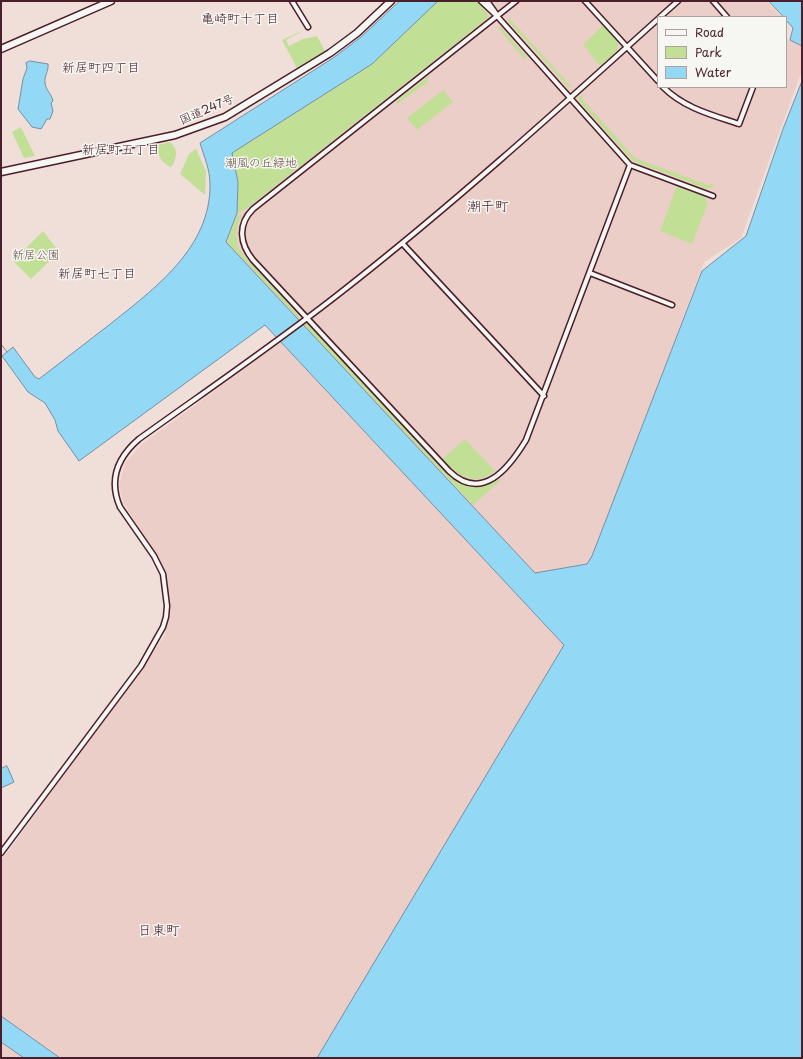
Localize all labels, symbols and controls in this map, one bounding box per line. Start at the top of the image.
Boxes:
district label: 亀崎町十丁目 [201,11,279,27]
legend [657,16,787,88]
text: Road [695,23,724,41]
text: Park [695,43,722,61]
district label: 新居町四丁目 [62,60,140,76]
text: Water [695,63,731,81]
street label: 国道247号 [177,92,237,128]
district label: 新居町五丁目 [82,142,160,158]
park label: 潮風の丘緑地 [225,157,297,171]
district label: 潮干町 [467,199,509,215]
park label: 新居公園 [12,249,60,263]
district label: 新居町七丁目 [58,266,136,282]
district label: 日東町 [138,923,180,939]

